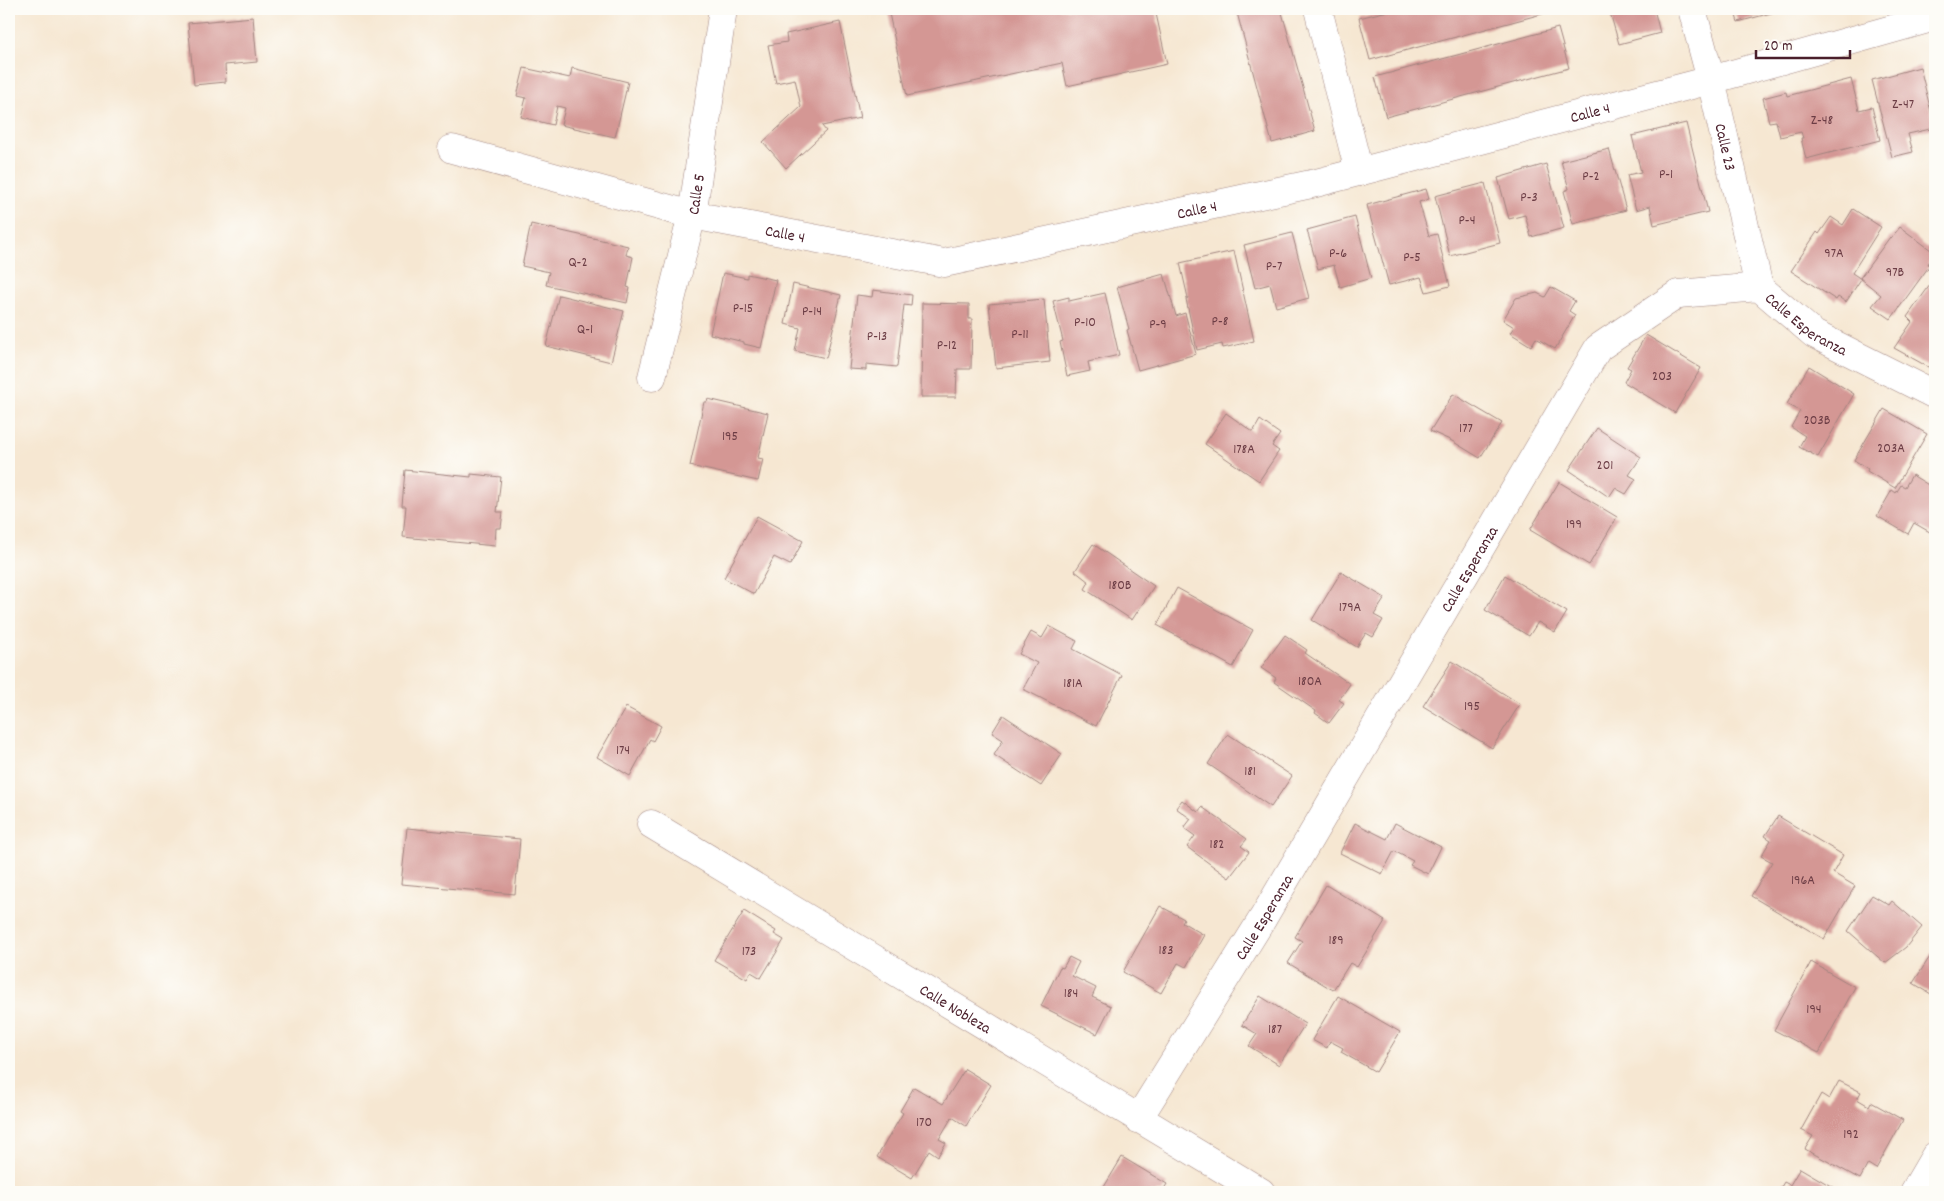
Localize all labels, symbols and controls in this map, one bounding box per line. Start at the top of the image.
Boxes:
scale bar [1756,28,1850,60]
text: 20 m [1764,36,1792,58]
house number: Z-47 [1892,95,1914,115]
street label: Calle 4 [1568,98,1613,130]
house number: Z-48 [1811,111,1834,131]
street label: Calle 23 [1707,121,1741,173]
house number: P-1 [1659,165,1673,185]
house number: P-2 [1582,167,1600,187]
street label: Calle 5 [683,172,712,217]
house number: P-3 [1520,188,1538,208]
street label: Calle 4 [1175,196,1219,227]
house number: P-4 [1459,211,1475,231]
street label: Calle 4 [763,220,807,250]
house number: P-6 [1329,244,1347,264]
house number: 97A [1824,244,1844,264]
house number: P-5 [1403,248,1421,268]
house number: Q-2 [568,253,588,273]
house number: P-7 [1266,257,1282,277]
house number: 97B [1886,263,1905,283]
street label: Calle Esperanza [1759,288,1851,363]
house number: P-15 [733,299,753,319]
house number: P-14 [802,302,822,322]
house number: P-8 [1212,312,1229,332]
house number: P-10 [1074,313,1096,333]
house number: P-9 [1149,315,1167,335]
house number: Q-1 [577,320,593,340]
house number: P-11 [1011,325,1029,345]
house number: P-13 [867,327,887,347]
house number: P-12 [937,336,957,356]
house number: 203 [1652,367,1672,387]
house number: 203B [1804,411,1831,431]
house number: 177 [1459,419,1473,439]
house number: 195 [722,427,738,447]
house number: 203A [1877,439,1905,459]
house number: 178A [1233,440,1255,460]
house number: 201 [1597,456,1613,476]
house number: 199 [1566,515,1582,535]
street label: Calle Esperanza [1436,522,1505,617]
house number: 180B [1109,576,1132,596]
house number: 179A [1339,598,1362,618]
house number: 180A [1298,672,1322,692]
house number: 181A [1063,674,1083,694]
house number: 195 [1464,697,1480,717]
house number: 174 [616,741,630,761]
house number: 181 [1244,762,1256,782]
house number: 182 [1210,835,1224,855]
street label: Calle Esperanza [1231,870,1300,965]
house number: 196A [1791,871,1815,891]
house number: 189 [1328,931,1344,951]
house number: 183 [1159,941,1173,961]
house number: 173 [742,942,756,962]
street label: Calle Nobleza [914,979,995,1041]
house number: 184 [1064,984,1078,1004]
house number: 194 [1806,1000,1822,1020]
house number: 187 [1268,1020,1282,1040]
house number: 170 [916,1113,932,1133]
house number: 192 [1843,1125,1859,1145]

